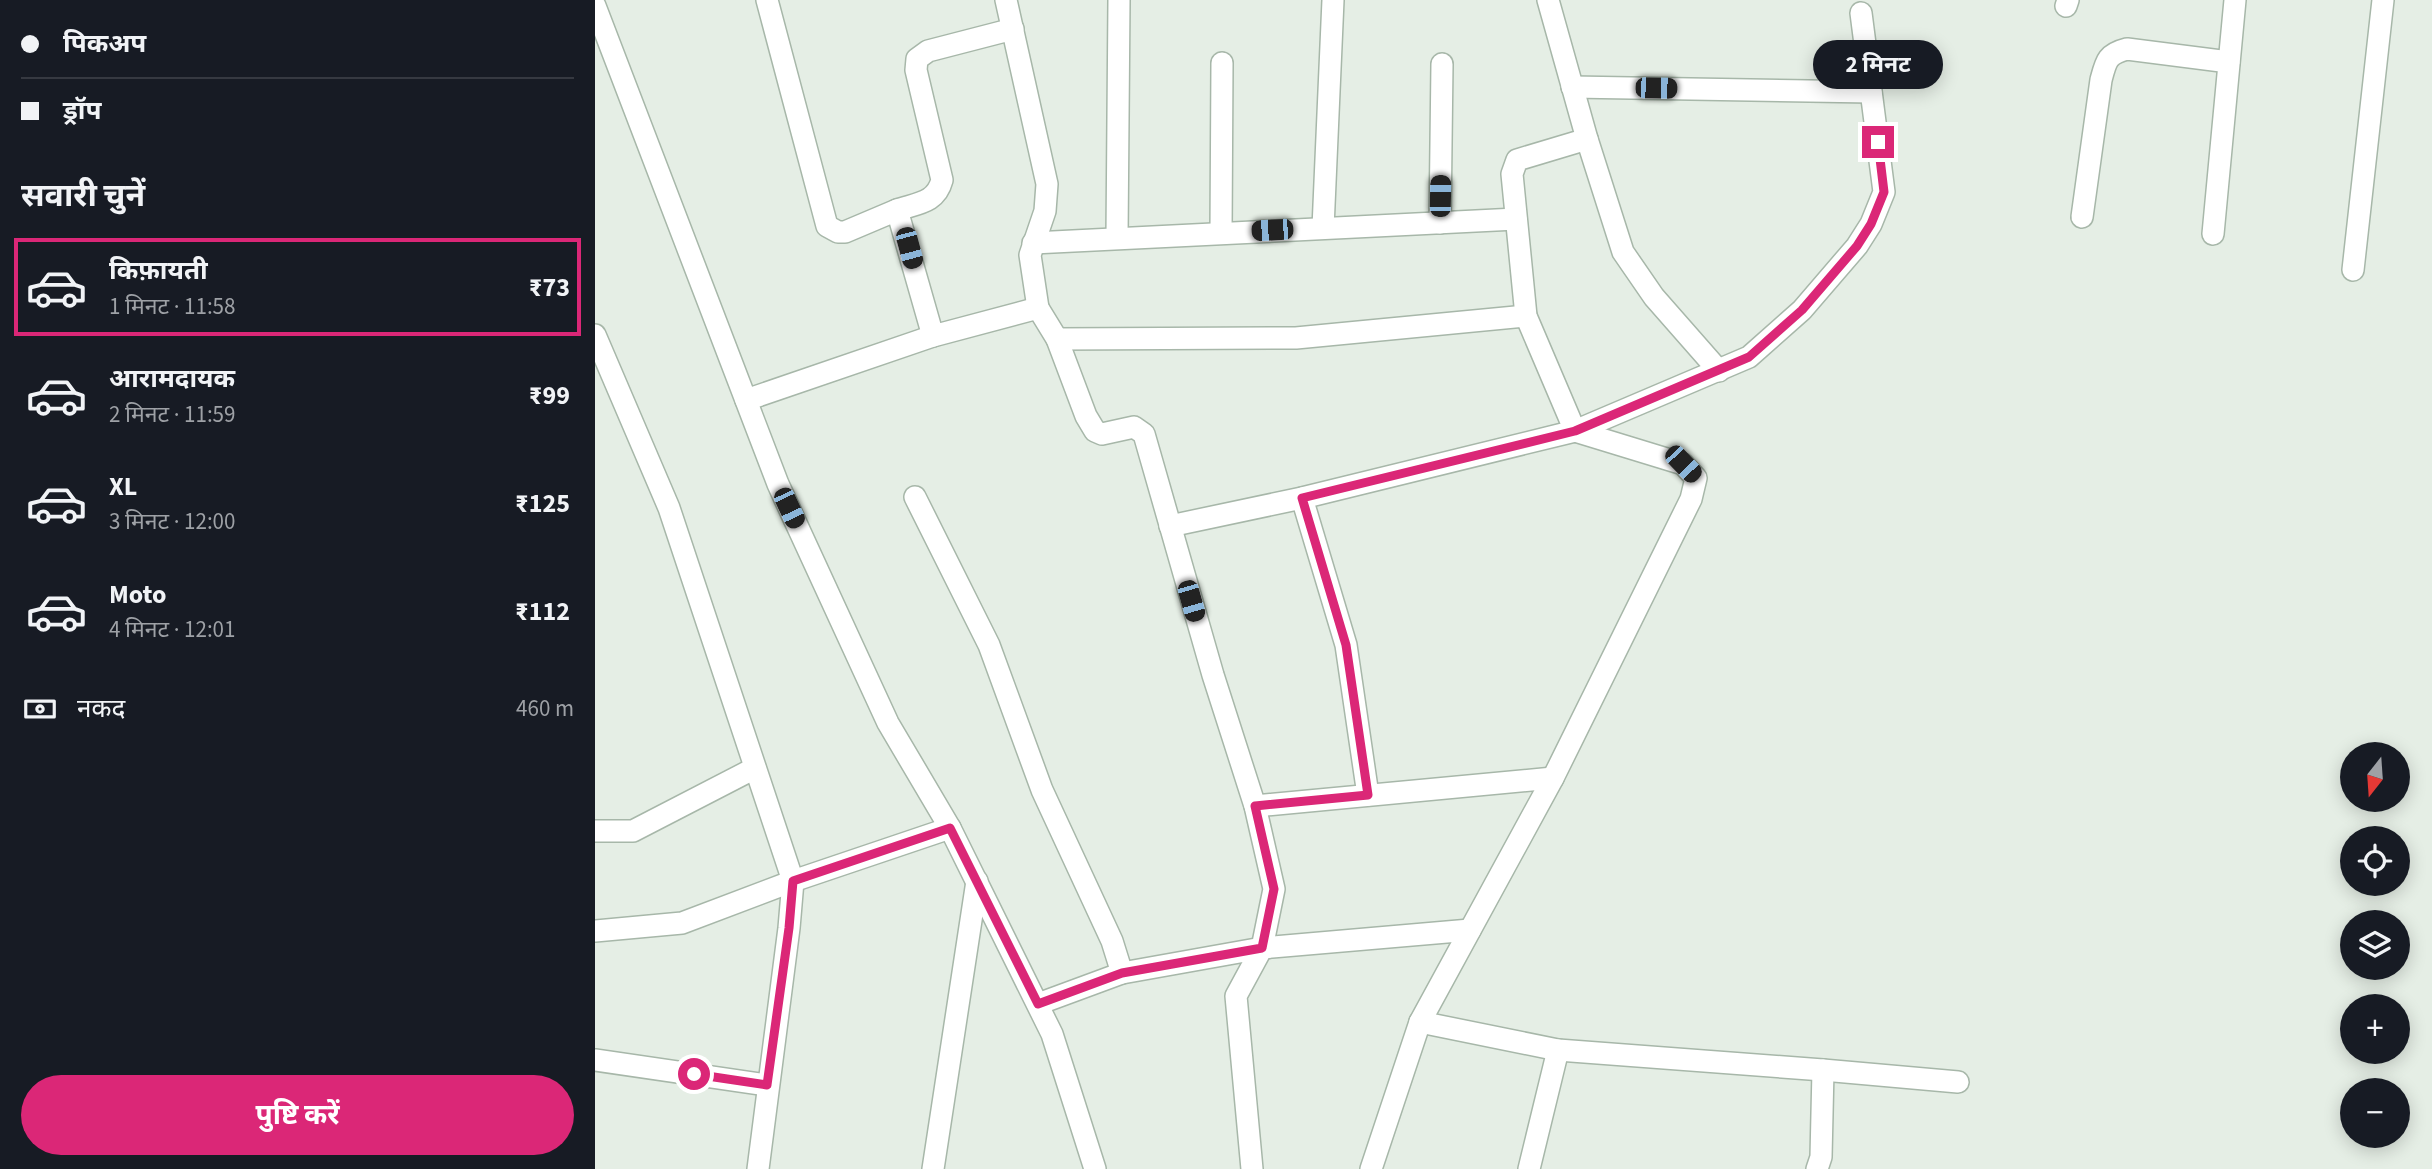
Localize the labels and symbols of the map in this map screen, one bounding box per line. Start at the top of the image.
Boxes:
callout: 2 मिनट [1813,40,1943,90]
car [1635,77,1678,99]
route end [1862,126,1894,158]
car [1430,175,1451,217]
car [1251,218,1294,242]
car [894,225,925,271]
car [1661,442,1706,486]
car [771,485,808,531]
car [1176,578,1207,624]
north arrow [2340,742,2410,812]
route start [678,1058,710,1090]

